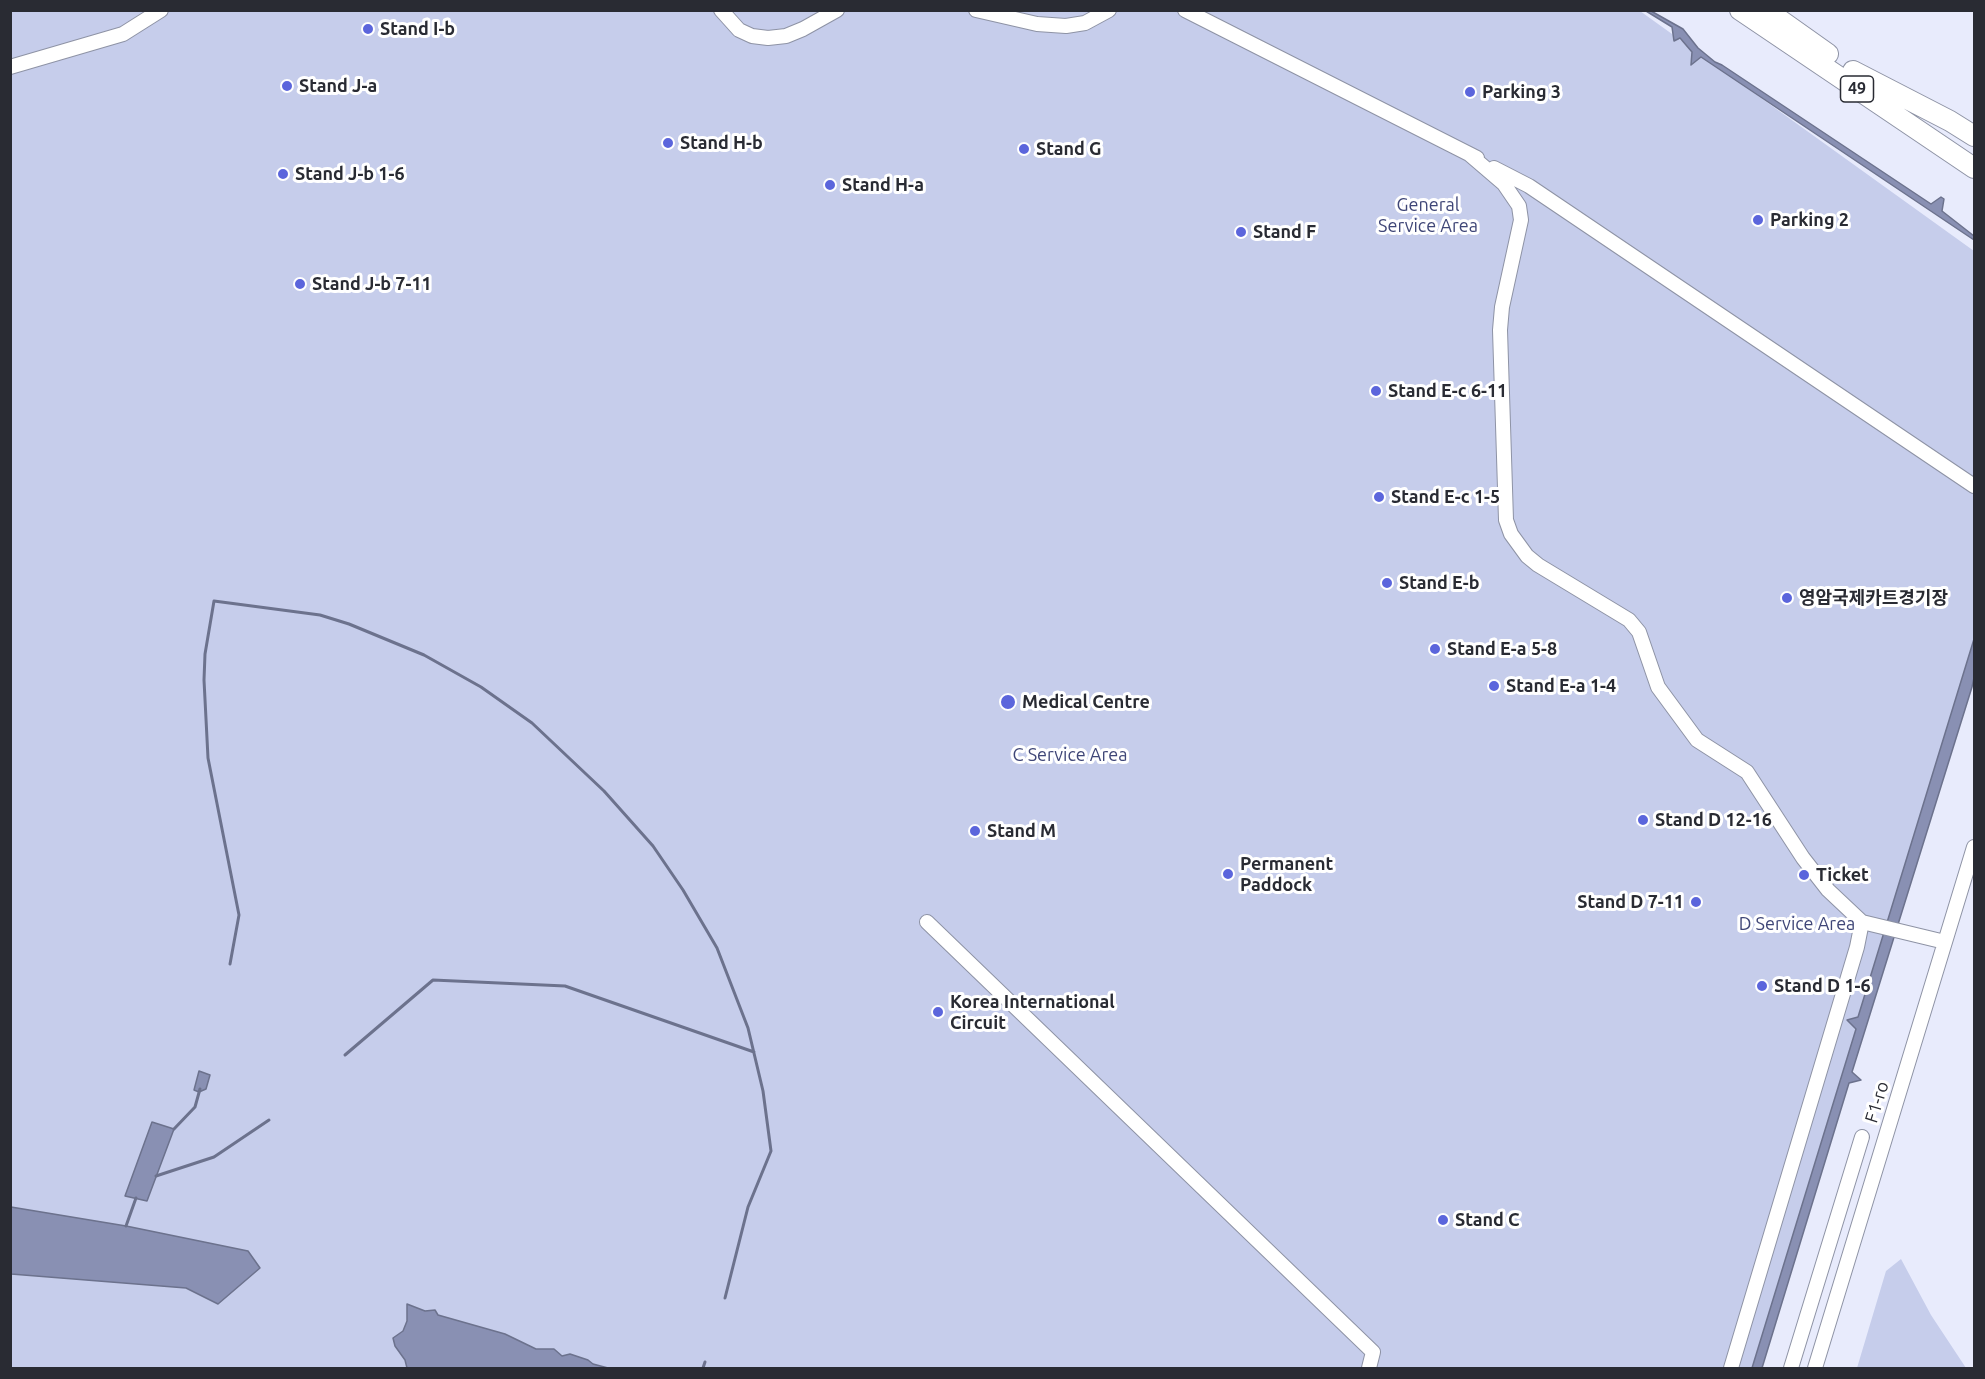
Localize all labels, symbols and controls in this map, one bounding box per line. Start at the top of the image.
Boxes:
place label: Stand I-b [380,18,455,40]
marker: Stand I-b [361,22,375,36]
place label: Stand J-a [299,75,377,97]
road number: 49 [1840,76,1874,102]
marker: Stand J-a [280,79,294,93]
place label: Parking 3 [1482,81,1561,103]
marker: Parking 3 [1463,85,1477,99]
place label: Stand H-b [680,132,763,154]
marker: Stand H-b [661,136,675,150]
place label: Stand G [1036,138,1102,160]
marker: Stand G [1017,142,1031,156]
place label: Stand J-b 1-6 [295,163,405,185]
marker: Stand J-b 1-6 [276,167,290,181]
place label: Stand H-a [842,174,924,196]
marker: Stand H-a [823,178,837,192]
park label: General Service Area [1378,194,1478,236]
place label: Parking 2 [1770,209,1849,231]
marker: Parking 2 [1751,213,1765,227]
place label: Stand F [1253,221,1316,243]
marker: Stand F [1234,225,1248,239]
place label: Stand J-b 7-11 [312,273,432,295]
marker: Stand J-b 7-11 [293,277,307,291]
place label: Stand E-c 6-11 [1388,380,1507,402]
marker: Stand E-c 6-11 [1369,384,1383,398]
place label: Stand E-c 1-5 [1391,486,1500,508]
marker: Stand E-c 1-5 [1372,490,1386,504]
place label: Stand E-b [1399,572,1479,594]
marker: Stand E-b [1380,576,1394,590]
place label: 영암국제카트경기장 [1799,587,1948,609]
marker: 영암국제카트경기장 [1780,591,1794,605]
place label: Stand E-a 5-8 [1447,638,1557,660]
marker: Stand E-a 5-8 [1428,642,1442,656]
place label: Stand E-a 1-4 [1506,675,1616,697]
marker: Stand E-a 1-4 [1487,679,1501,693]
place label: Medical Centre [1022,691,1150,713]
marker: Medical Centre [999,693,1017,711]
park label: C Service Area [1013,744,1127,766]
place label: Stand D 12-16 [1655,809,1772,831]
marker: Stand D 12-16 [1636,813,1650,827]
place label: Stand M [987,820,1056,842]
marker: Stand M [968,824,982,838]
place label: Permanent Paddock [1240,853,1333,896]
place label: Ticket [1816,864,1869,886]
marker: Permanent Paddock [1221,867,1235,881]
marker: Ticket [1797,868,1811,882]
place label: Stand D 7-11 [1577,891,1684,913]
marker: Stand D 7-11 [1689,895,1703,909]
park label: D Service Area [1739,913,1855,935]
place label: Stand D 1-6 [1774,975,1871,997]
marker: Stand D 1-6 [1755,979,1769,993]
place label: Korea International Circuit [950,991,1115,1034]
marker: Korea International Circuit [931,1005,945,1019]
street label: F1-ro [1861,1079,1893,1125]
place label: Stand C [1455,1209,1520,1231]
marker: Stand C [1436,1213,1450,1227]

